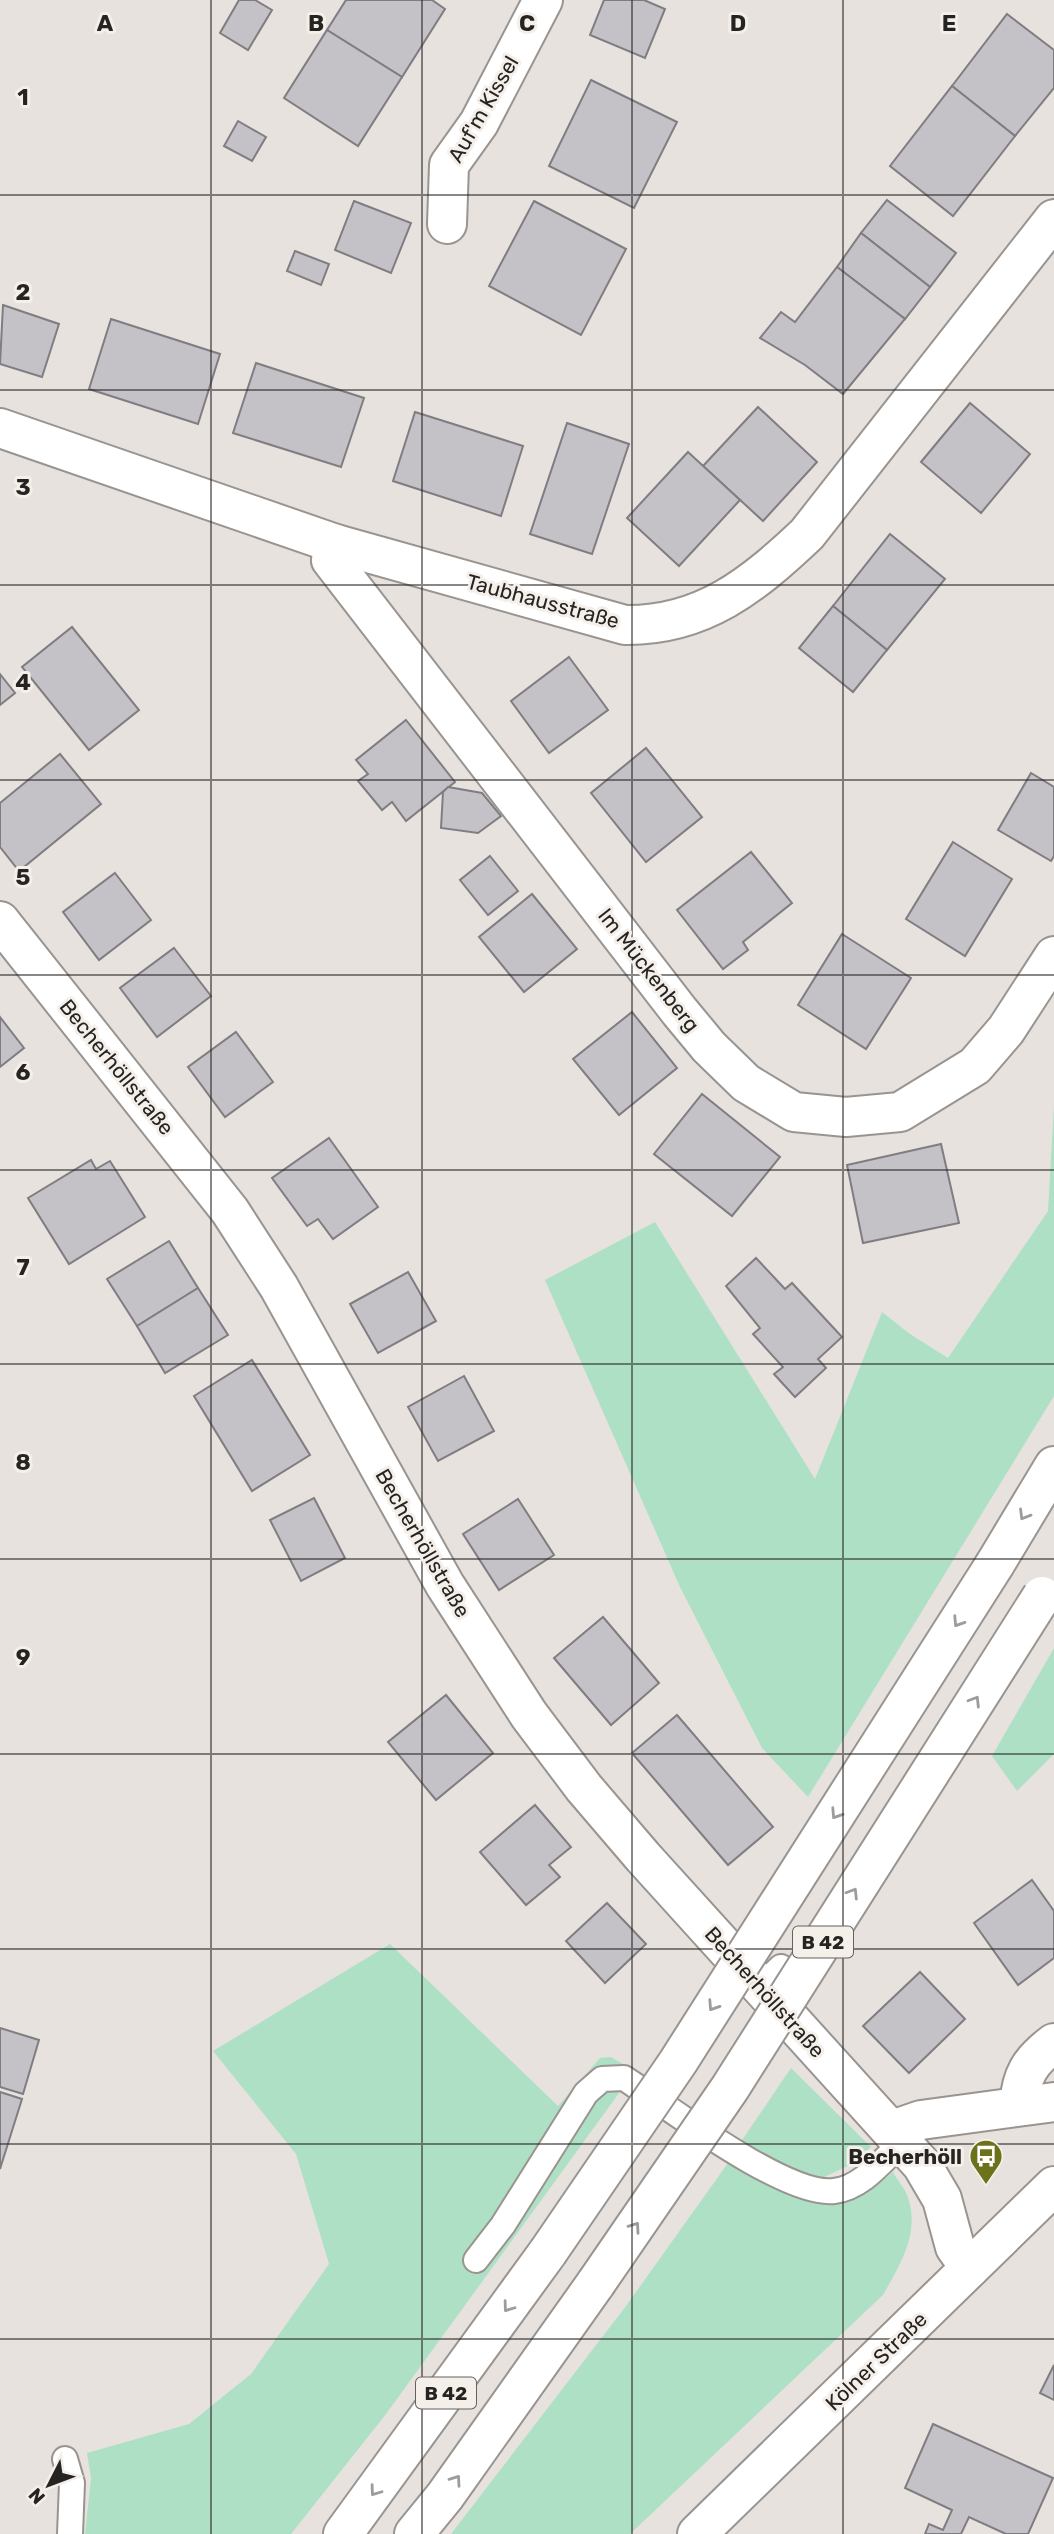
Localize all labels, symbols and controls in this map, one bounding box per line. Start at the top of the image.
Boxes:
text: A [97,9,114,37]
text: B [308,9,324,37]
text: C [519,9,535,37]
text: D [730,9,746,37]
text: E [942,9,956,37]
street label: Auf'm Kissel [442,51,524,167]
text: 1 [17,83,29,111]
text: 2 [16,278,30,306]
text: 3 [15,473,31,501]
street label: Taubhausstraße [464,569,622,633]
text: 4 [15,668,31,696]
text: 5 [16,863,31,891]
street label: Im Mückenberg [593,903,705,1037]
street label: Becherhöllstraße [55,994,179,1140]
text: 6 [16,1058,31,1086]
text: 7 [16,1253,30,1281]
text: 8 [15,1448,31,1476]
street label: Becherhöllstraße [370,1464,476,1622]
one-way arrow [1020,1507,1033,1520]
one-way arrow [954,1614,966,1627]
text: 9 [16,1643,30,1671]
one-way arrow [967,1696,980,1709]
one-way arrow [831,1806,844,1819]
one-way arrow [845,1888,858,1901]
street label: Becherhöllstraße [700,1921,830,2063]
road number: B 42 [793,1926,853,1958]
one-way arrow [709,1998,722,2011]
bus stop icon: Becherhöll [967,2137,1005,2186]
place label: Becherhöll [848,2144,962,2169]
one-way arrow [626,2222,639,2235]
one-way arrow [504,2299,517,2312]
street label: Kölner Straße [820,2306,932,2416]
road number: B 42 [416,2378,476,2408]
north arrow [14,2450,84,2520]
one-way arrow [448,2475,460,2488]
text: N [24,2483,50,2509]
one-way arrow [371,2483,383,2496]

